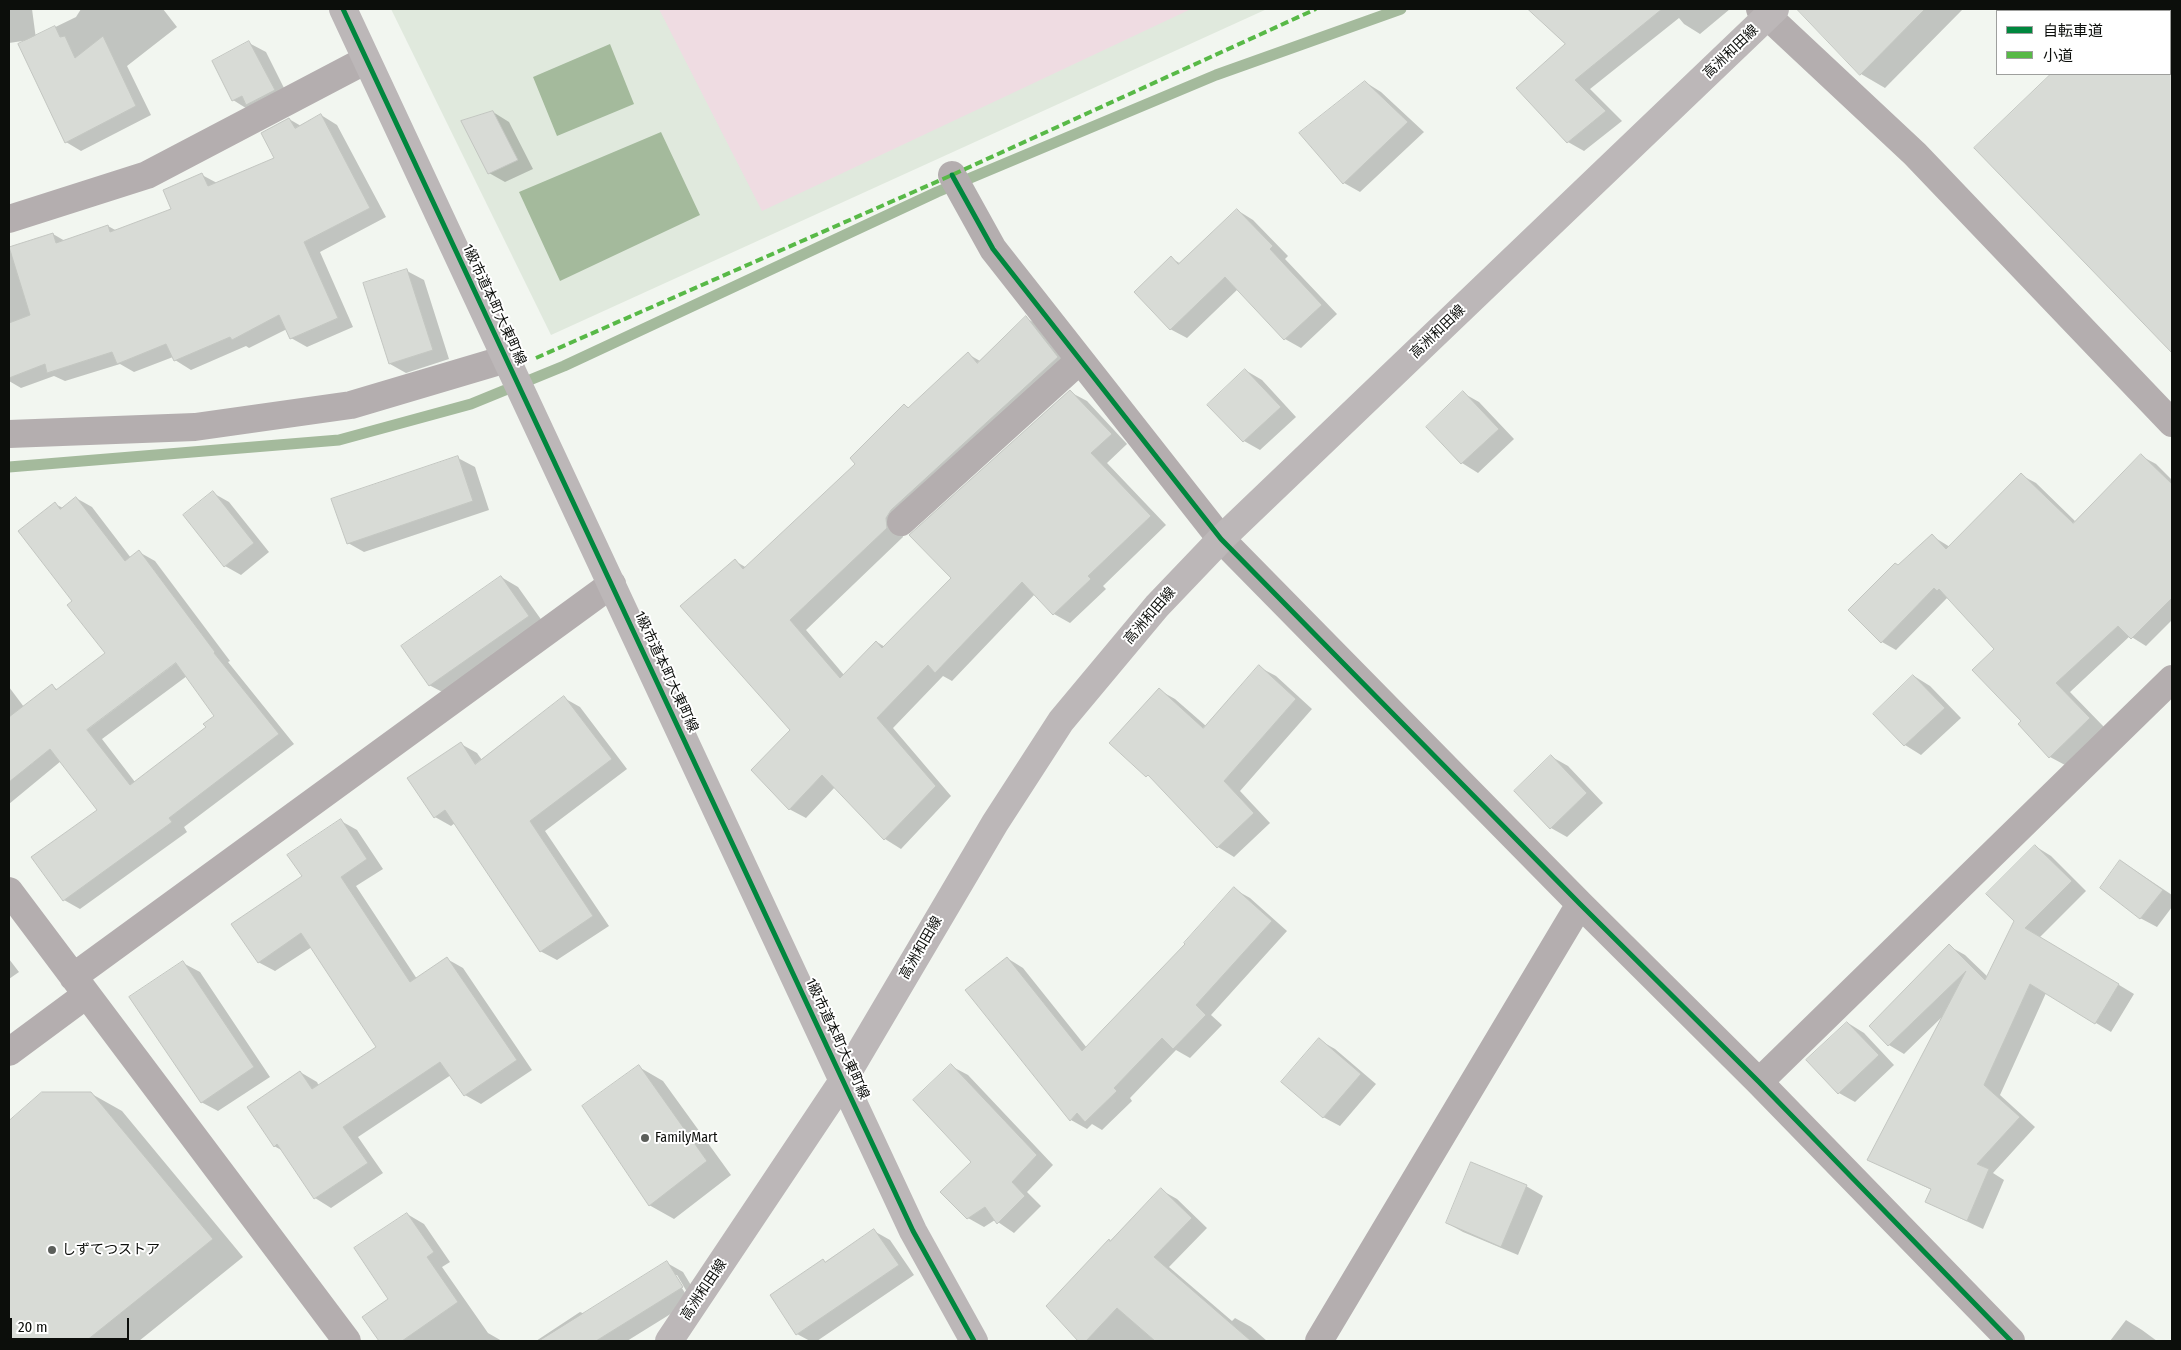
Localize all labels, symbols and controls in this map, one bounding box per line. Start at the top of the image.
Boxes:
legend [1996,10,2171,75]
street label: 高洲和田線 [1700,22,1762,82]
text: 自転車道 [2043,22,2103,40]
text: 小道 [2043,47,2073,65]
street label: 1級市道本町大東町線 [459,242,529,368]
street label: 高洲和田線 [1407,302,1469,362]
street label: 高洲和田線 [1121,584,1179,648]
street label: 1級市道本町大東町線 [631,609,701,735]
street label: 高洲和田線 [896,913,946,983]
street label: 1級市道本町大東町線 [802,976,872,1102]
place label: FamilyMart [655,1130,718,1146]
marker: FamilyMart [639,1132,651,1144]
place label: しずてつストア [62,1242,160,1258]
marker: しずてつストア [46,1244,58,1256]
street label: 高洲和田線 [677,1256,731,1324]
scale bar [12,1308,131,1340]
text: 20 m [18,1318,48,1336]

